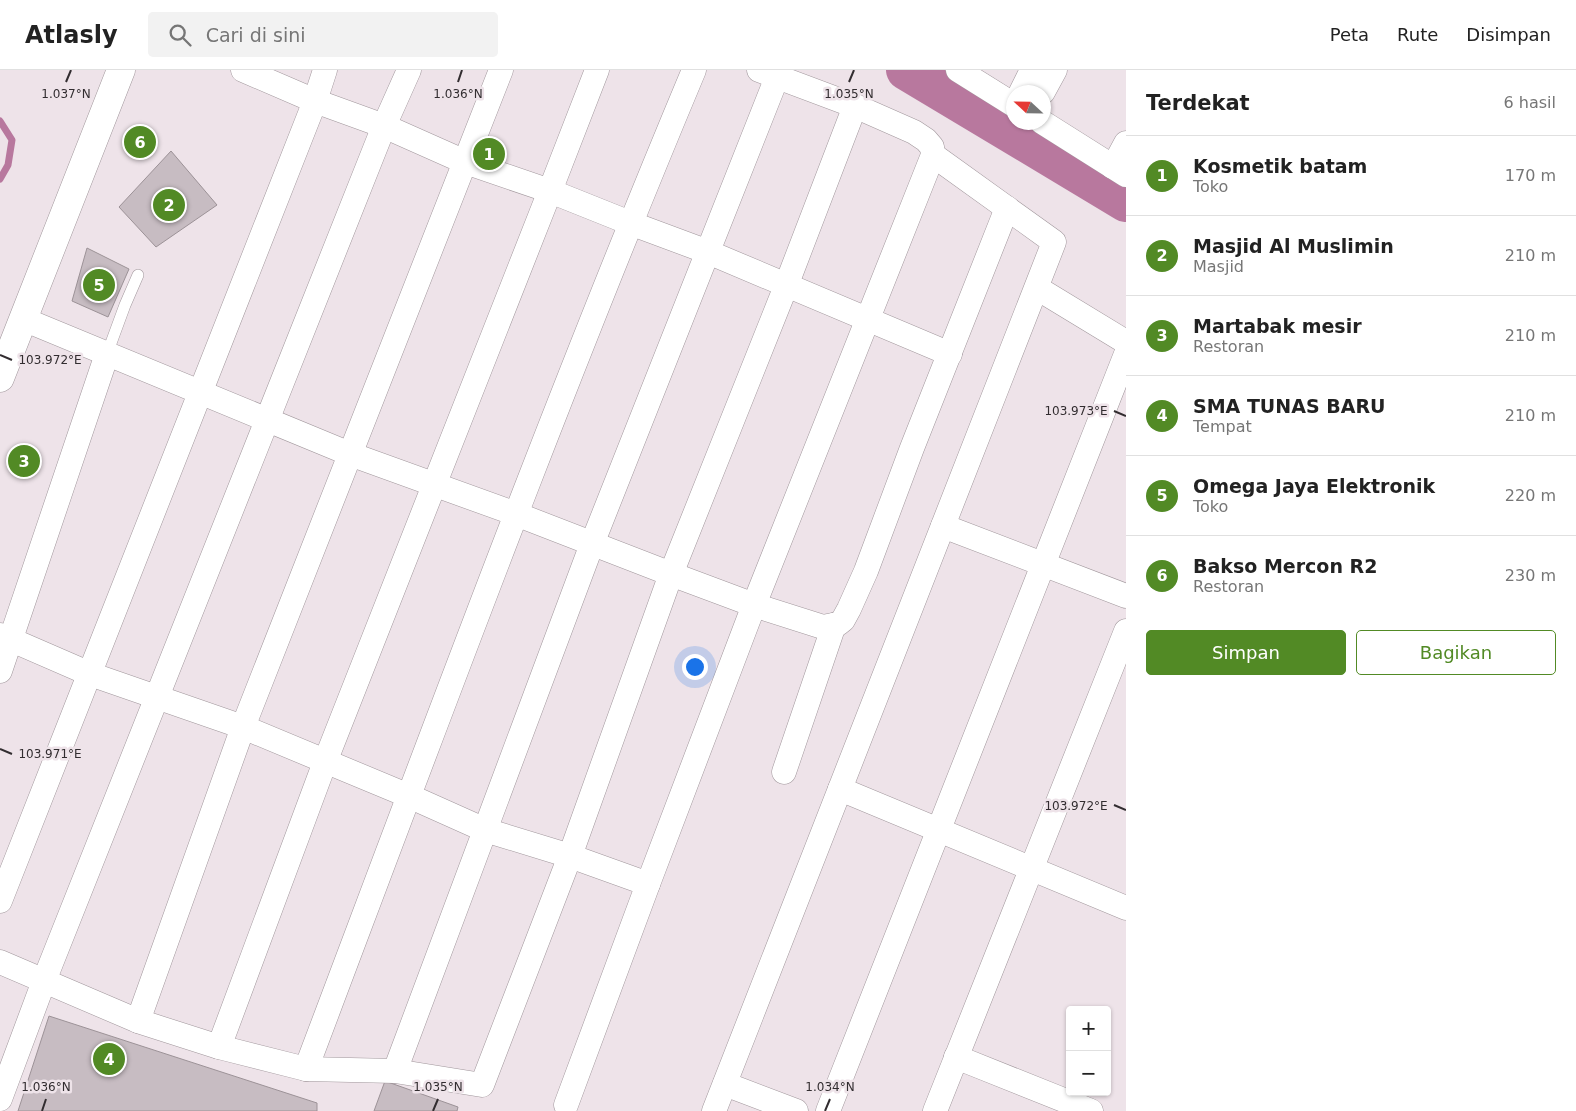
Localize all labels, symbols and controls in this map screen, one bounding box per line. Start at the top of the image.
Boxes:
search box [148,12,498,57]
text: Atlasly [25,21,118,49]
icon: search [166,21,194,49]
text: Cari di sini [206,24,306,46]
text: Peta [1330,24,1369,45]
text: Rute [1397,24,1438,45]
text: Disimpan [1466,24,1551,45]
north arrow [1006,85,1051,130]
text: 1.037°N [41,87,91,101]
text: 1.036°N [433,87,483,101]
text: 1.035°N [824,87,874,101]
text: Terdekat [1146,91,1250,115]
text: 6 hasil [1504,93,1556,112]
pin: 6 [124,123,156,161]
pin: 1 [473,135,505,173]
text: Kosmetik batam [1193,155,1367,177]
text: 1 [1156,166,1168,185]
text: 170 m [1505,166,1556,185]
text: Toko [1193,177,1228,196]
pin: 2 [153,186,185,224]
text: Masjid Al Muslimin [1193,235,1394,257]
text: 2 [1156,246,1168,265]
text: 210 m [1505,246,1556,265]
text: Masjid [1193,257,1244,276]
pin: 5 [83,266,115,304]
text: Martabak mesir [1193,315,1362,337]
text: 3 [1156,326,1168,345]
text: 210 m [1505,326,1556,345]
text: Restoran [1193,337,1264,356]
text: 103.972°E [18,353,82,367]
text: SMA TUNAS BARU [1193,395,1385,417]
text: 103.973°E [1044,404,1108,418]
text: 4 [1156,406,1168,425]
text: 210 m [1505,406,1556,425]
text: Tempat [1193,417,1252,436]
pin: 3 [8,442,40,480]
text: Omega Jaya Elektronik [1193,475,1435,497]
text: 5 [1156,486,1168,505]
text: 220 m [1505,486,1556,505]
text: Toko [1193,497,1228,516]
text: Bakso Mercon R2 [1193,555,1377,577]
text: 6 [1156,566,1168,585]
text: 230 m [1505,566,1556,585]
text: Restoran [1193,577,1264,596]
button: Simpan [1146,630,1346,675]
button: Bagikan [1356,630,1556,675]
your location [682,654,708,680]
text: 103.971°E [18,747,82,761]
text: 103.972°E [1044,799,1108,813]
map controls [1066,1006,1111,1096]
button: + [1066,1006,1111,1051]
pin: 4 [93,1040,125,1078]
button: − [1066,1051,1111,1096]
text: 1.036°N [21,1080,71,1094]
text: 1.035°N [413,1080,463,1094]
text: 1.034°N [805,1080,855,1094]

